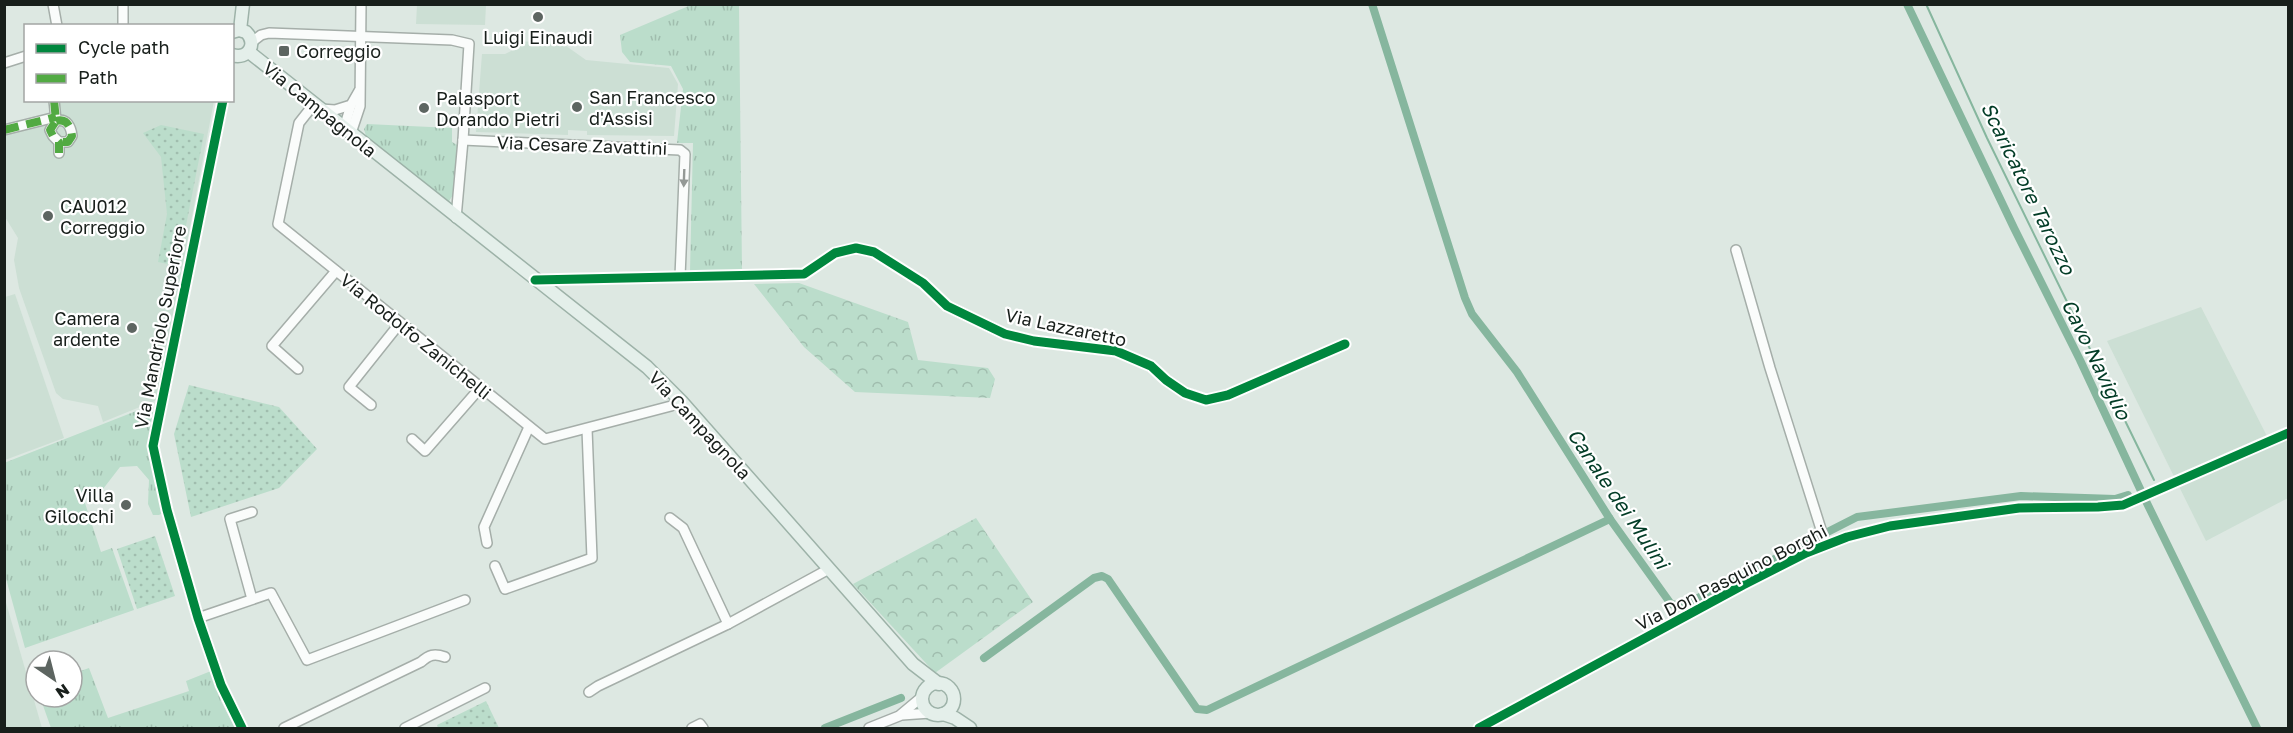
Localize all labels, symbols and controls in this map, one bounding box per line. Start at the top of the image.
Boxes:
marker: Luigi Einaudi [531,10,545,24]
legend [24,24,234,102]
place label: Luigi Einaudi [483,26,593,48]
text: Cycle path [78,36,170,58]
place label: Correggio [296,40,381,62]
marker: Correggio [277,44,291,58]
street label: Via Campagnola [259,56,381,162]
text: Path [78,66,118,88]
place label: San Francesco d'Assisi [589,86,715,129]
place label: Palasport Dorando Pietri [436,87,560,130]
water label: Scaricatore Tarozzo [1977,98,2082,279]
marker: San Francesco d'Assisi [570,100,584,114]
marker: Palasport Dorando Pietri [417,101,431,115]
street label: Via Cesare Zavattini [496,131,668,159]
one-way arrow [679,169,688,188]
place label: CAU012 Correggio [60,195,145,238]
marker: CAU012 Correggio [41,209,55,223]
street label: Via Mandriolo Superiore [129,223,191,431]
street label: Via Rodolfo Zanichelli [336,268,496,404]
water label: Cavo Naviglio [2057,295,2137,424]
street label: Via Lazzaretto [1003,303,1129,351]
place label: Camera ardente [53,307,120,350]
marker: Camera ardente [125,321,139,335]
street label: Via Campagnola [644,366,756,484]
water label: Canale dei Mulini [1563,423,1676,575]
place label: Villa Gilocchi [45,484,114,527]
marker: Villa Gilocchi [119,498,133,512]
street label: Via Don Pasquino Borghi [1632,519,1830,635]
north arrow [24,649,84,709]
text: N [52,680,73,703]

